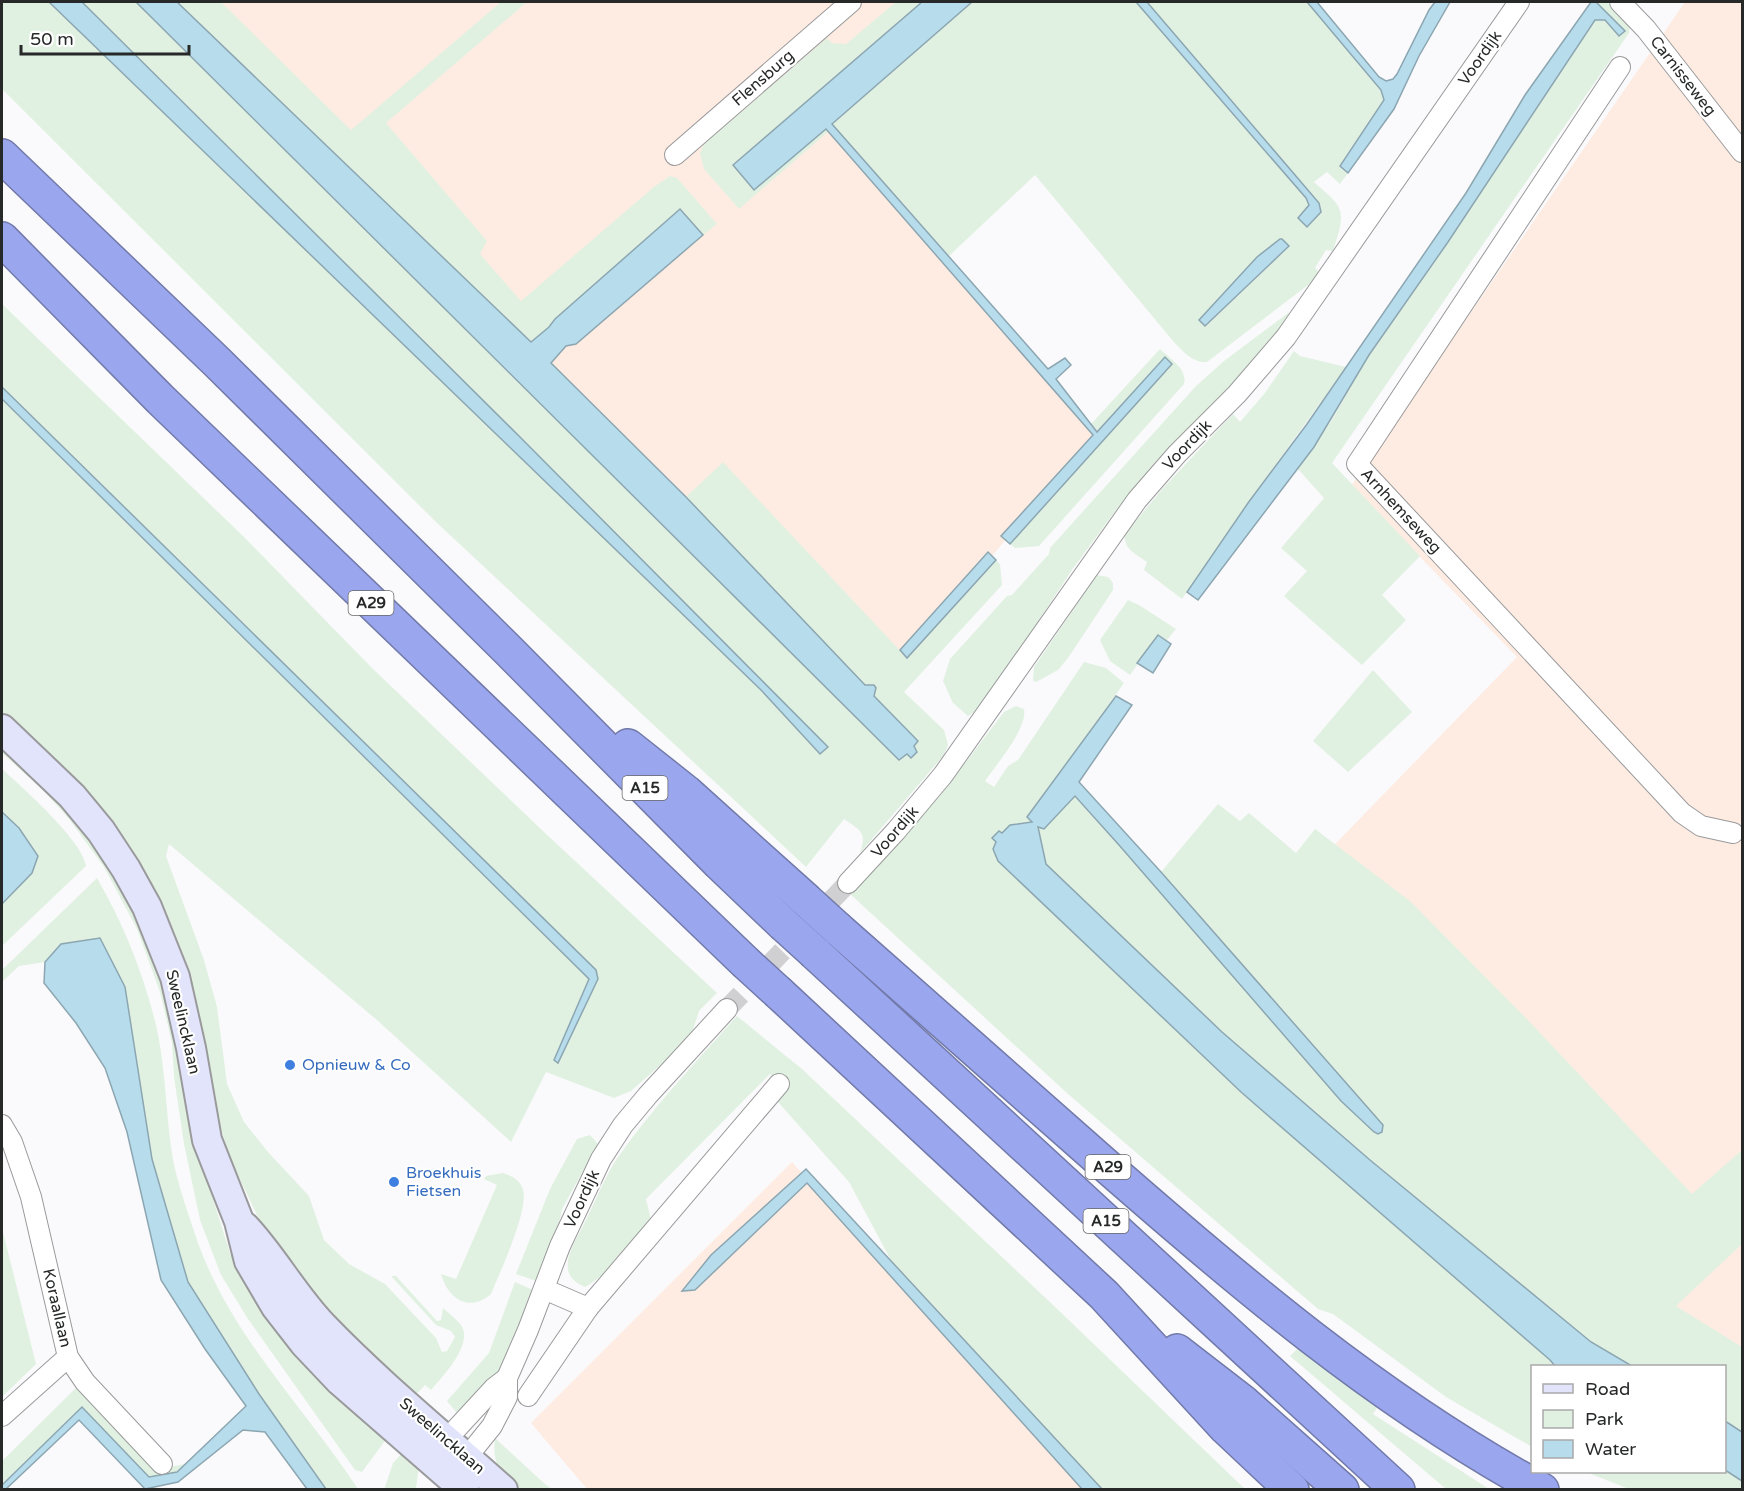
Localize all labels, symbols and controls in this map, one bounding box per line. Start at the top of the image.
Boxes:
scale bar [21,18,189,56]
street label: Voordijk [1454,26,1506,89]
text: 50 m [30,28,74,50]
street label: Carnisseweg [1646,32,1720,120]
street label: Flensburg [728,46,798,110]
street label: Voordijk [1158,415,1216,474]
street label: Arnhemseweg [1356,464,1446,558]
road number: A29 [348,591,394,615]
road number: A15 [622,776,668,800]
street label: Voordijk [867,802,923,862]
street label: Sweelincklaan [161,968,205,1076]
place label: Opnieuw & Co [302,1055,411,1075]
marker: Opnieuw & Co [283,1058,297,1072]
road number: A29 [1086,1155,1130,1179]
place label: Broekhuis Fietsen [406,1163,481,1201]
street label: Voordijk [560,1166,604,1232]
marker: Broekhuis Fietsen [387,1175,401,1189]
road number: A15 [1084,1209,1128,1233]
street label: Koraallaan [38,1267,76,1349]
legend [1531,1365,1726,1473]
text: Road [1585,1378,1630,1400]
street label: Sweelincklaan [395,1393,489,1479]
text: Park [1585,1408,1624,1430]
text: Water [1585,1438,1636,1460]

